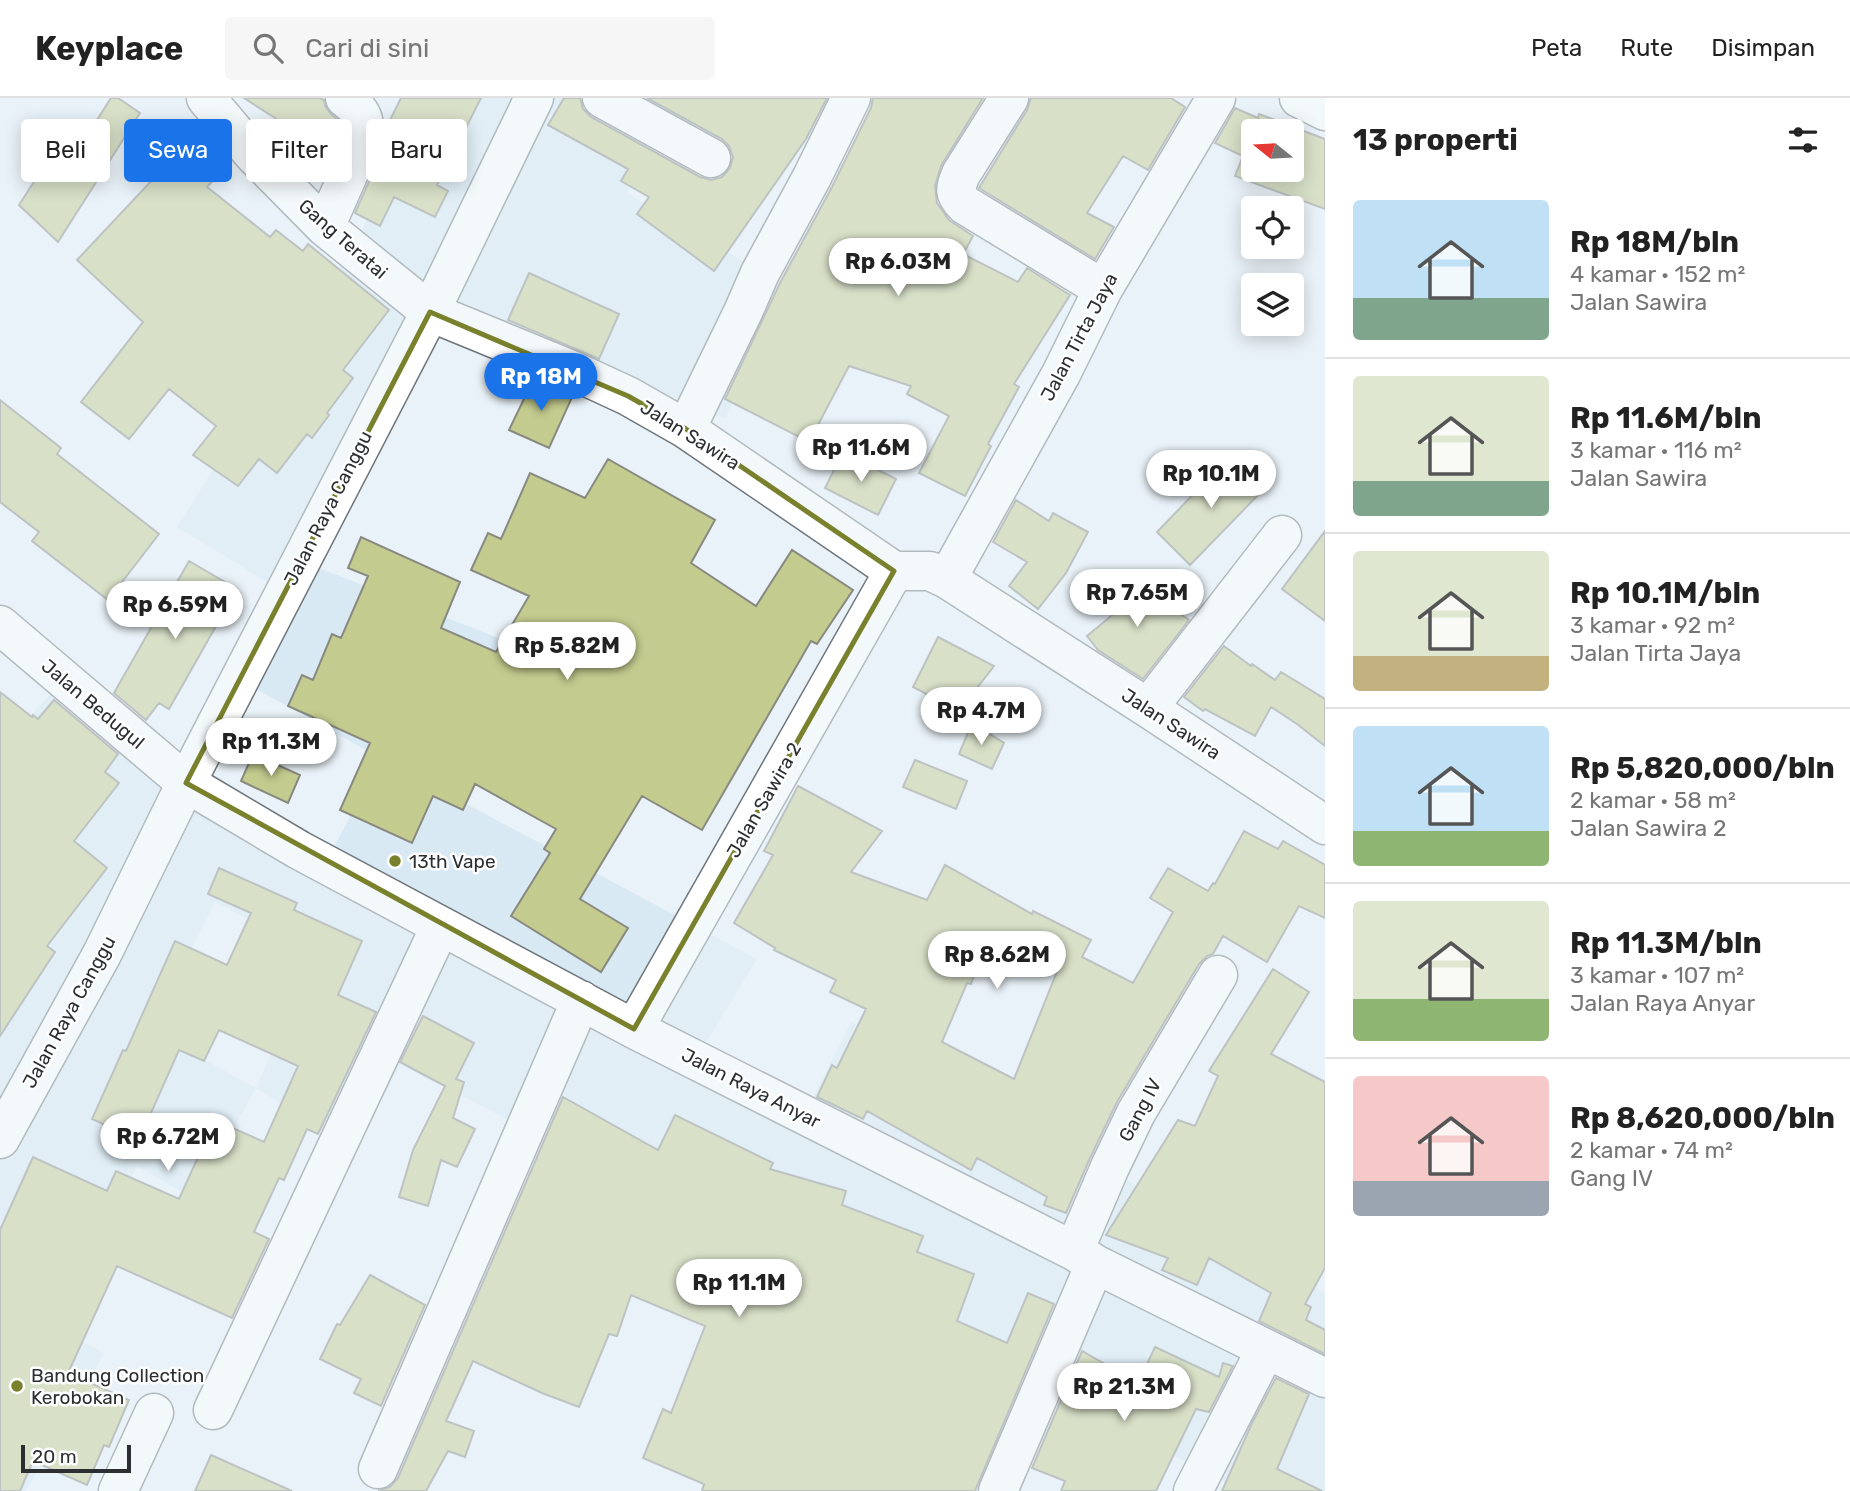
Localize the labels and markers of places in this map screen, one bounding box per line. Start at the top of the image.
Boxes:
pin: Rp 6.03M [826,238,970,298]
pin: Rp 18M [484,354,598,413]
pin: Rp 11.6M [789,424,933,484]
pin: Rp 10.1M [1139,450,1283,510]
pin: Rp 7.65M [1065,570,1209,629]
pin: Rp 6.59M [103,582,247,641]
pin: Rp 5.82M [495,622,639,682]
pin: Rp 4.7M [916,688,1046,747]
pin: Rp 11.3M [199,718,343,778]
place label: 13th Vape [409,850,496,873]
marker: 13th Vape [387,853,403,869]
pin: Rp 8.62M [925,932,1069,991]
pin: Rp 6.72M [96,1114,240,1173]
pin: Rp 11.1M [667,1260,811,1319]
place label: Bandung Collection Kerobokan [31,1364,204,1409]
pin: Rp 21.3M [1052,1364,1196,1423]
marker: Bandung Collection Kerobokan [9,1378,25,1394]

